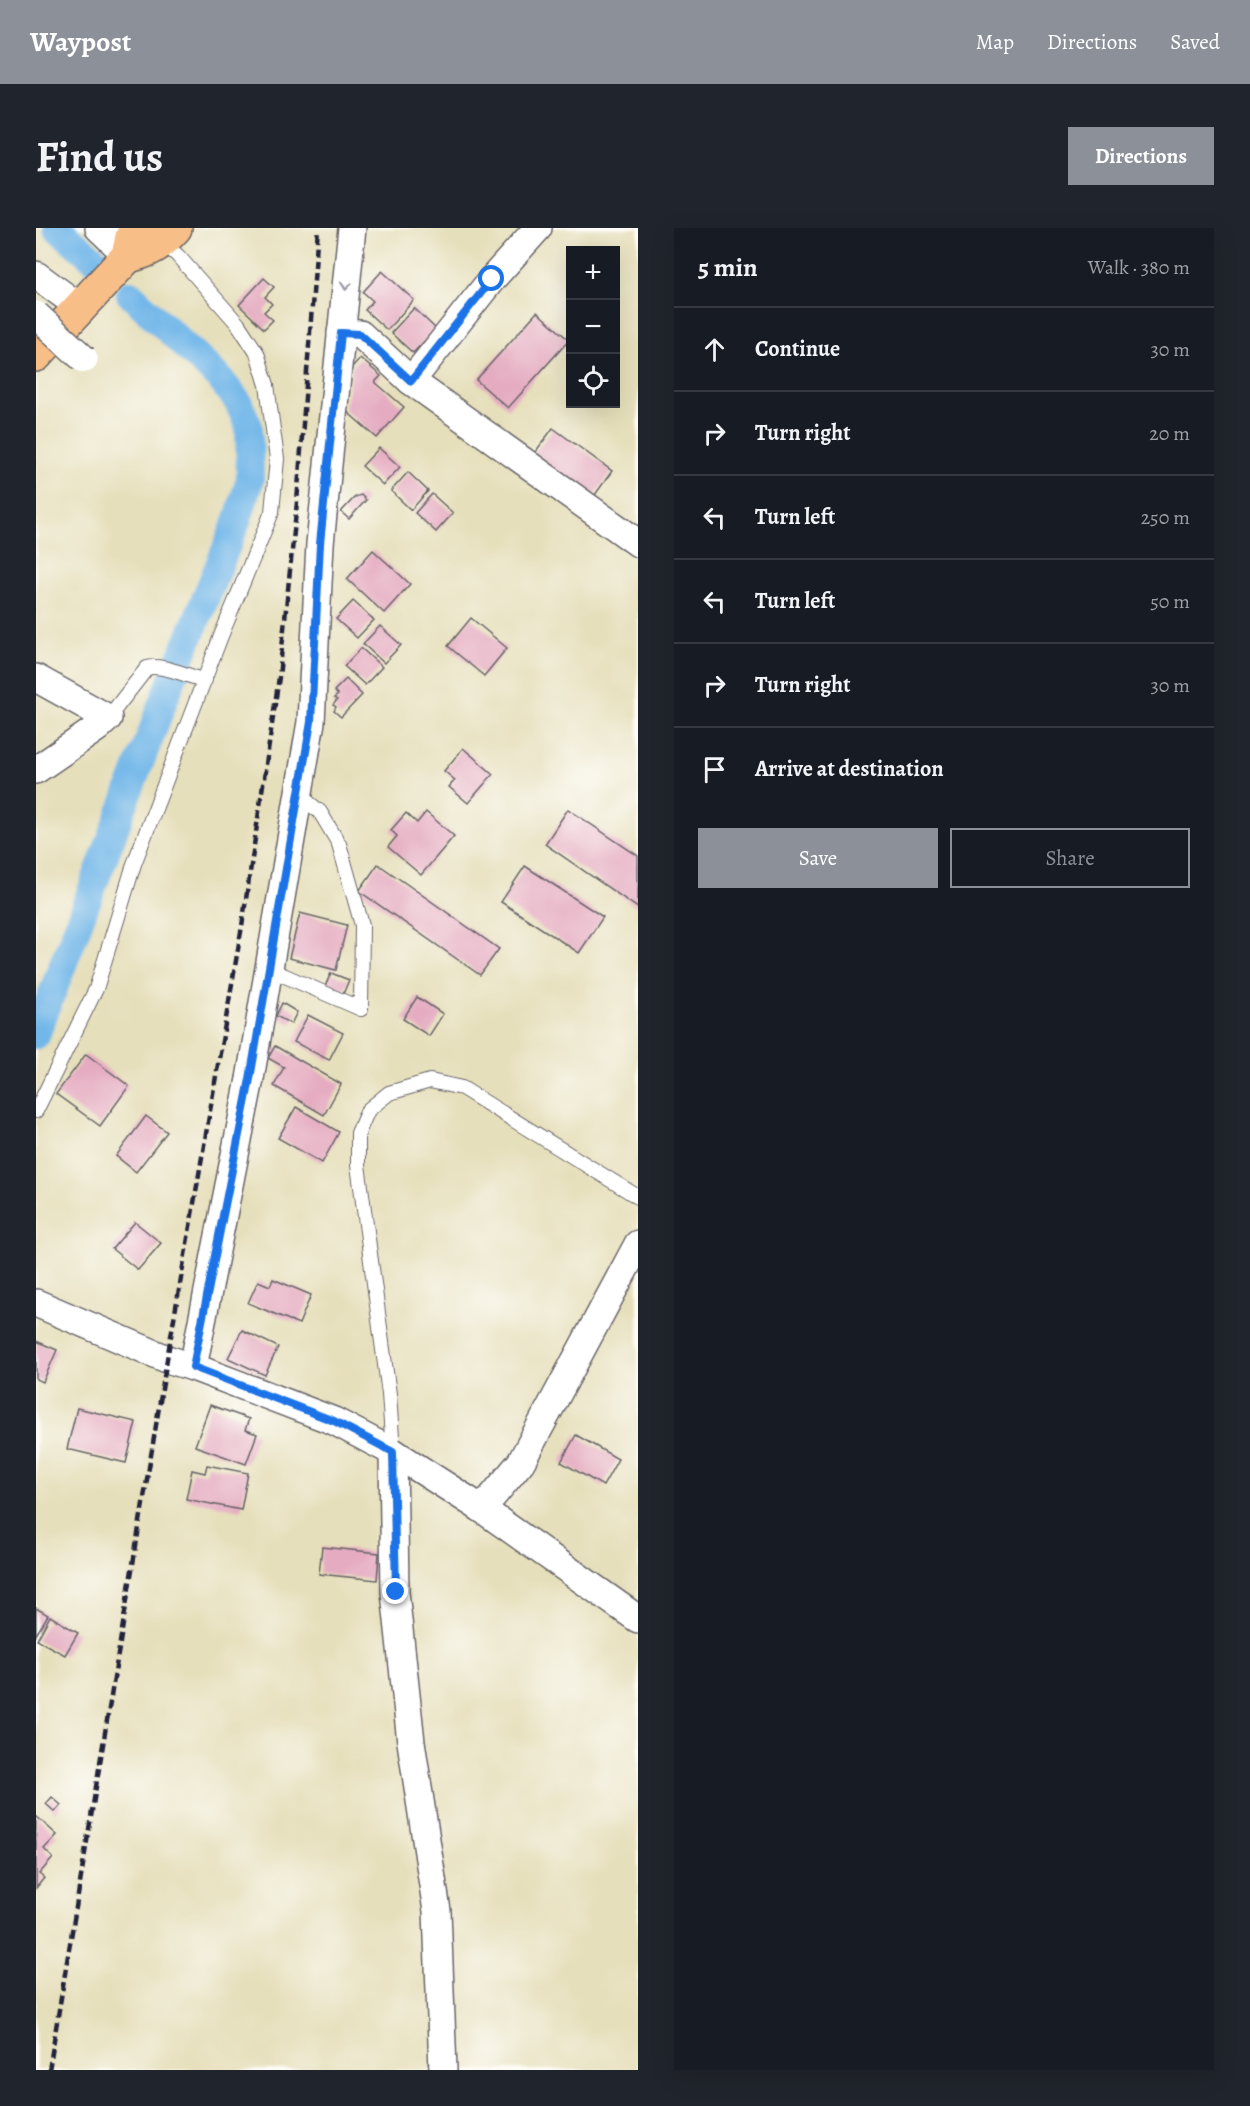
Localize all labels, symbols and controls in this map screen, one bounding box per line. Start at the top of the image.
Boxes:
text: Waypost [30,23,131,61]
text: Map [976,28,1014,56]
text: Directions [1047,28,1137,56]
text: Saved [1170,28,1220,56]
button: Directions [1068,127,1214,185]
text: Find us [36,128,163,185]
map controls [566,246,620,408]
button: + [566,246,620,300]
text: 5 min [698,250,758,285]
text: Walk · 380 m [1088,254,1190,281]
route start [478,265,504,291]
one-way arrow [340,282,353,291]
button: − [566,300,620,354]
icon: ahead [698,333,731,366]
text: Continue [755,334,840,364]
text: 30 m [1150,336,1190,363]
button: locate [566,354,620,408]
icon: right [698,417,731,450]
text: Turn right [755,418,851,448]
text: 20 m [1149,420,1190,447]
icon: left [698,501,731,534]
text: Turn left [755,502,835,532]
text: 250 m [1141,504,1190,531]
icon: left [698,585,731,618]
text: Turn left [755,586,835,616]
text: 50 m [1150,588,1190,615]
icon: right [698,669,731,702]
text: Turn right [755,670,851,700]
text: 30 m [1150,672,1190,699]
icon: arrive [698,753,731,786]
text: Arrive at destination [755,754,944,784]
button: Save [698,828,938,888]
button: Share [950,828,1190,888]
route end [382,1578,408,1604]

